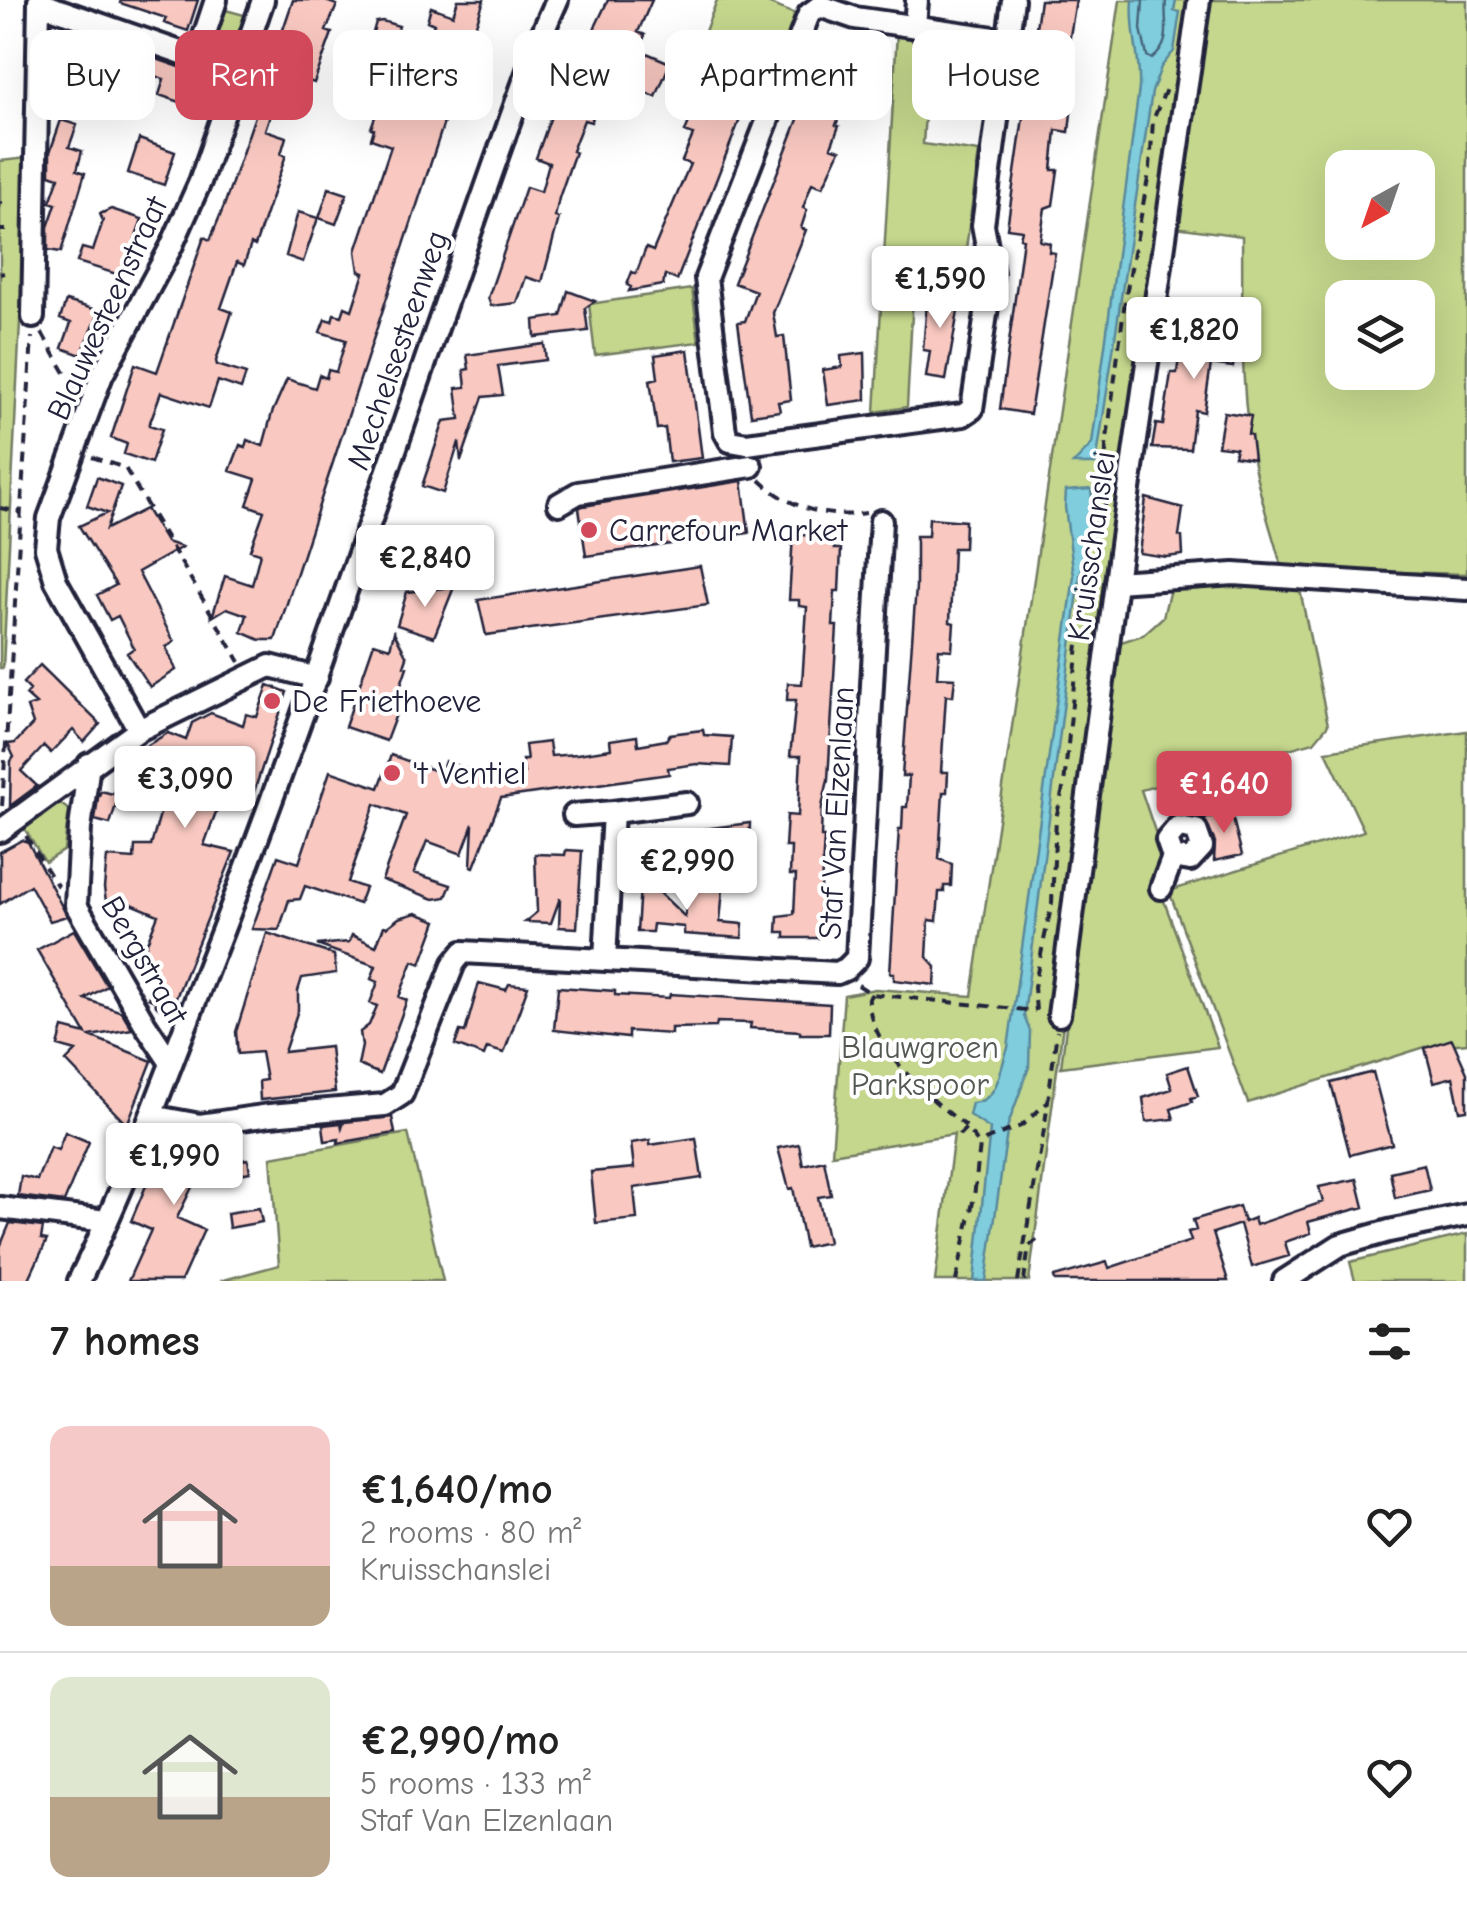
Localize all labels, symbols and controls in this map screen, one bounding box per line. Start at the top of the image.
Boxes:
chip: Buy [30,30,155,120]
chip: Rent [175,30,313,120]
chip: Filters [333,30,493,120]
chip: New [513,30,645,120]
chip: Apartment [665,30,892,120]
chip: House [912,30,1075,120]
north arrow [1325,150,1435,260]
map controls [1325,150,1435,390]
street label: Blauwesteenstraat [39,190,176,426]
street label: Mechelsesteenweg [339,226,456,475]
pin: €1,590 [859,246,1021,331]
text: €1,590 [894,260,986,297]
button: layers [1325,280,1435,390]
pin: €1,820 [1113,297,1275,382]
text: €1,820 [1148,311,1240,348]
street label: Kruisschanslei [1060,449,1123,643]
place label: Carrefour Market [609,512,848,549]
marker: Carrefour Market [578,519,600,541]
pin: €2,840 [344,525,506,610]
text: €2,840 [378,539,472,576]
place label: De Friethoeve [292,683,481,720]
street label: Staf Van Elzenlaan [811,686,862,940]
marker: De Friethoeve [261,690,283,712]
pin: €3,090 [104,746,266,831]
pin: €1,640 [1143,751,1305,836]
place label: 't Ventiel [412,755,527,792]
text: €3,090 [136,760,234,797]
marker: 't Ventiel [381,762,403,784]
text: €1,640 [1179,765,1269,802]
pin: €2,990 [606,828,768,913]
text: €2,990 [639,842,735,879]
street label: Bergstraat [93,890,196,1031]
park label: Blauwgroen Parkspoor [841,1029,999,1103]
pin: €1,990 [93,1123,255,1208]
text: €1,990 [128,1137,220,1174]
icon: filters [1362,1314,1417,1369]
text: 7 homes [50,1317,200,1366]
text: €1,640/mo [360,1465,553,1514]
icon: home [130,1466,250,1586]
icon: heart [1362,1499,1417,1554]
text: 2 rooms · 80 m² [360,1514,581,1551]
text: Kruisschanslei [360,1551,551,1588]
text: €2,990/mo [360,1716,559,1765]
icon: home [130,1717,250,1837]
icon: heart [1362,1750,1417,1805]
text: 5 rooms · 133 m² [360,1765,591,1802]
text: Staf Van Elzenlaan [360,1802,613,1839]

